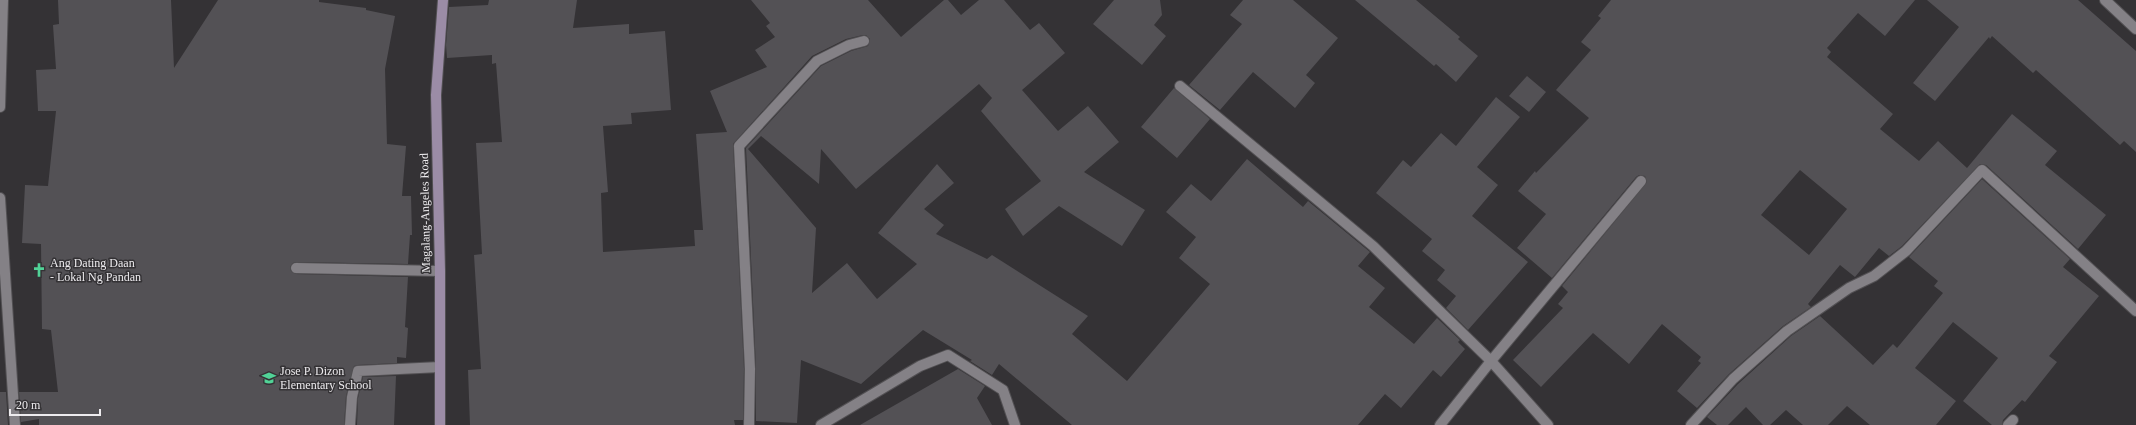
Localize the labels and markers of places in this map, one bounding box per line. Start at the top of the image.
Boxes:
place label: Ang Dating Daan - Lokal Ng Pandan [50,256,141,284]
church icon: Ang Dating Daan - Lokal Ng Pandan [31,262,47,278]
place label: Jose P. Dizon Elementary School [280,364,372,392]
school or university icon: Jose P. Dizon Elementary School [261,370,277,386]

